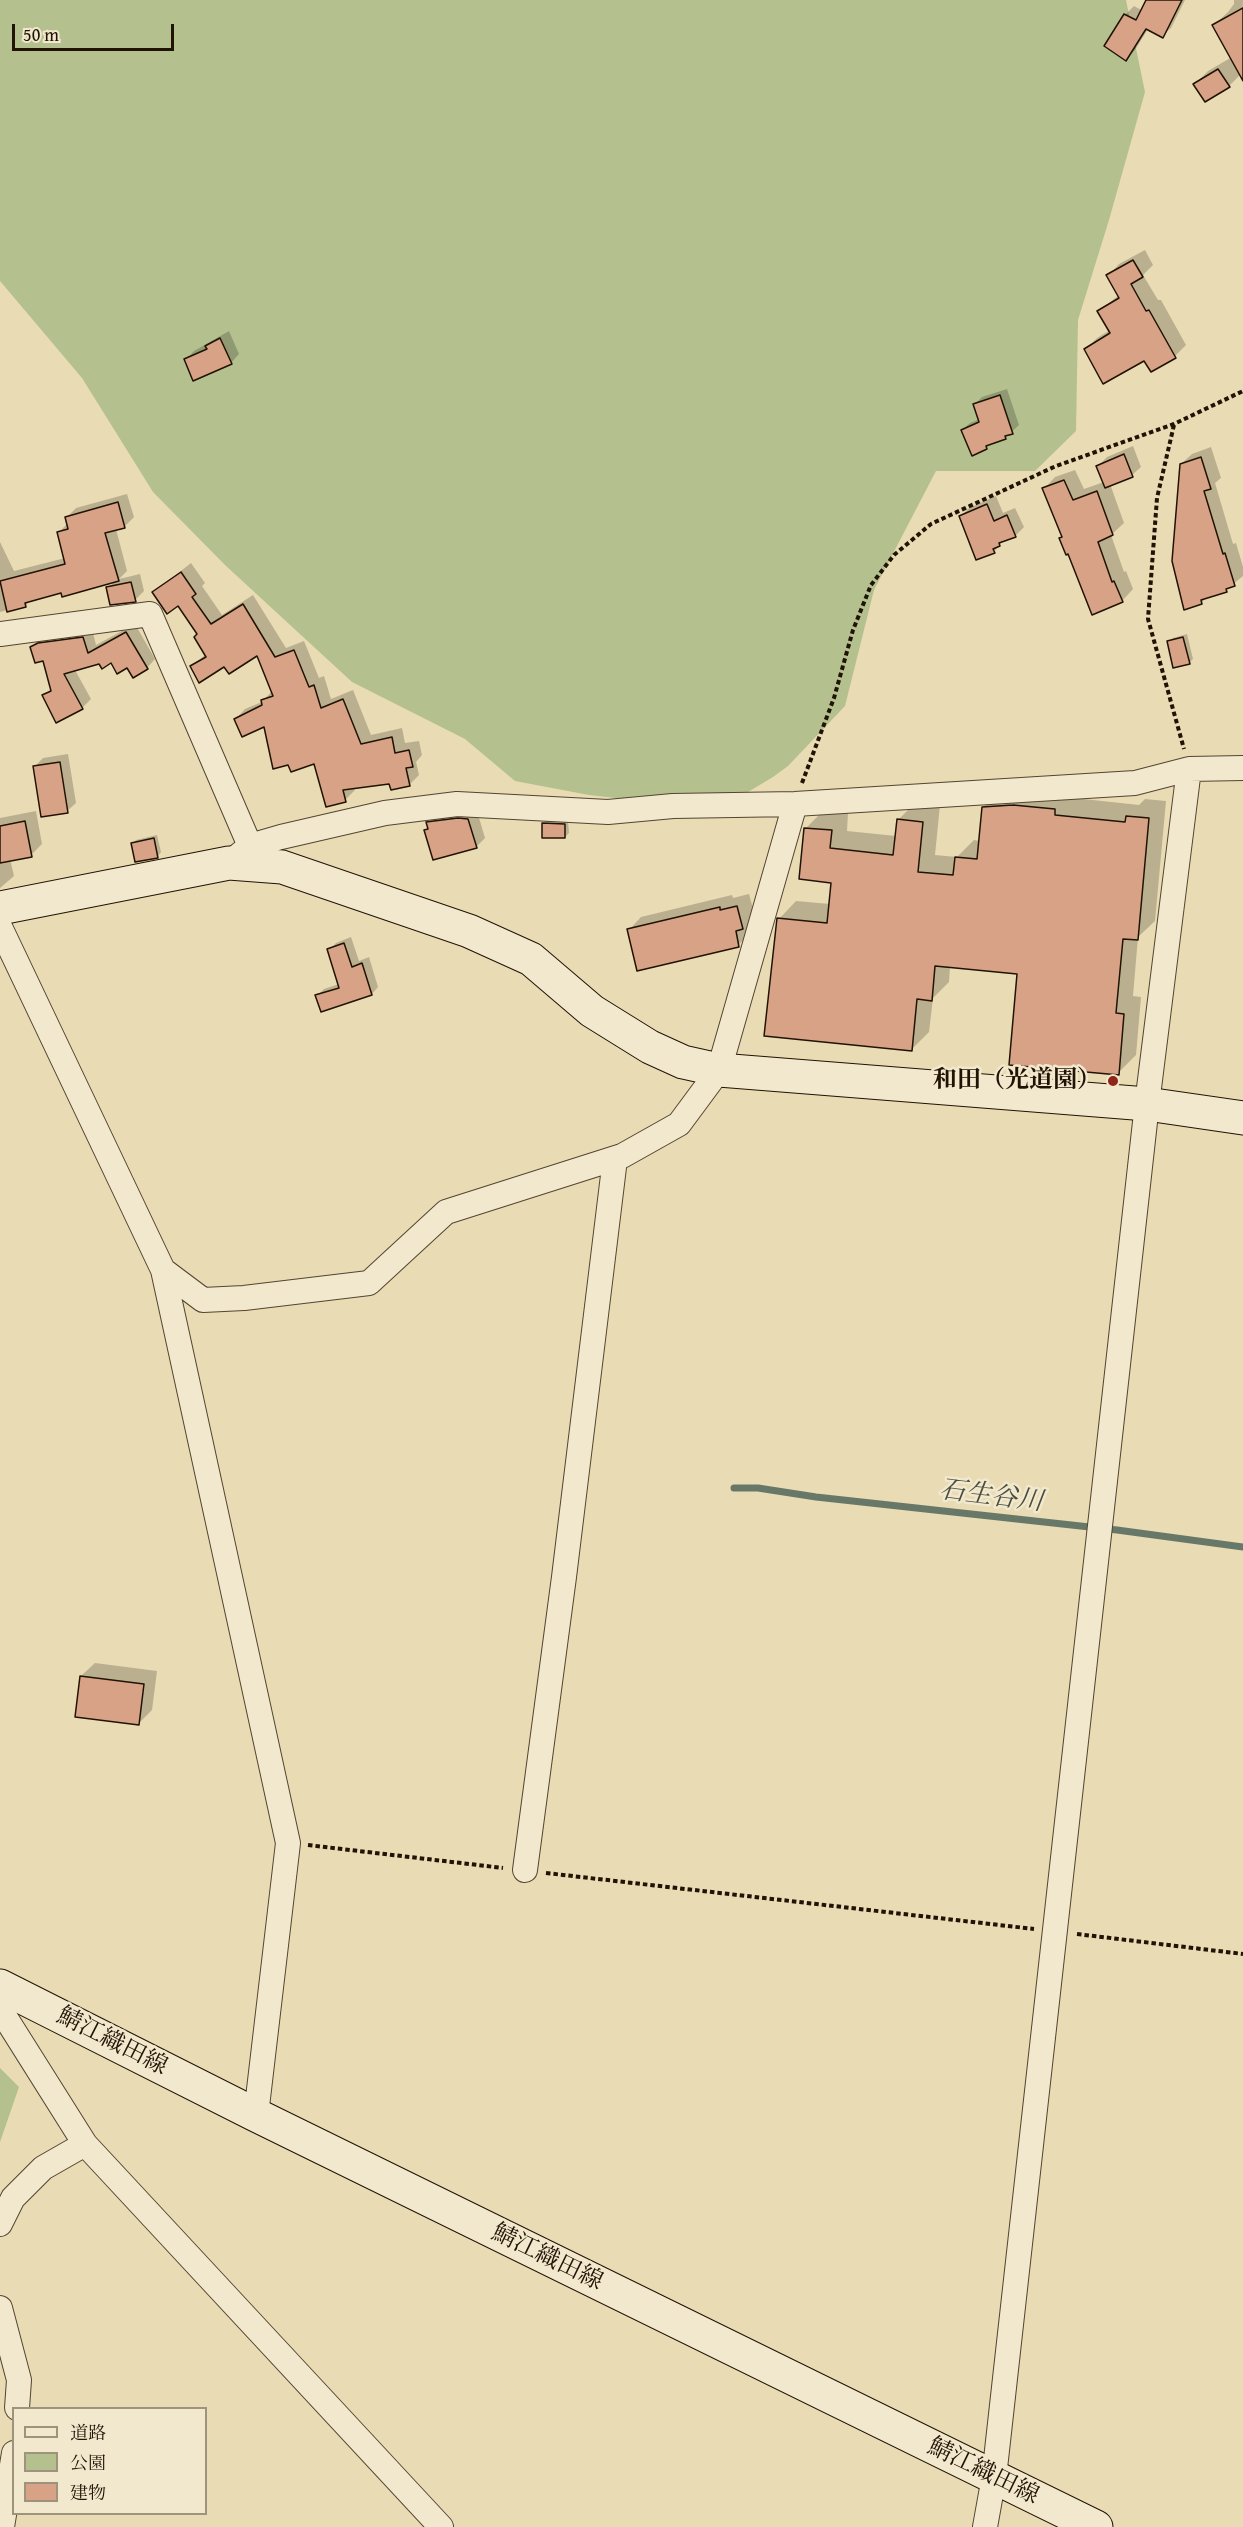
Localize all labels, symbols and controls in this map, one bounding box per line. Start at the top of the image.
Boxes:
scale bar [15,12,177,50]
text: 50 m [23,21,59,48]
place label: 和田（光道園） [933,1067,1101,1095]
marker: 和田（光道園） [1106,1074,1120,1088]
water label: 石生谷川 [937,1475,1045,1519]
street label: 鯖江織田線 [52,2002,172,2082]
street label: 鯖江織田線 [487,2219,607,2297]
legend [12,2407,207,2515]
text: 道路 [70,2419,106,2446]
street label: 鯖江織田線 [923,2433,1043,2511]
text: 公園 [70,2449,106,2476]
text: 建物 [70,2479,106,2506]

